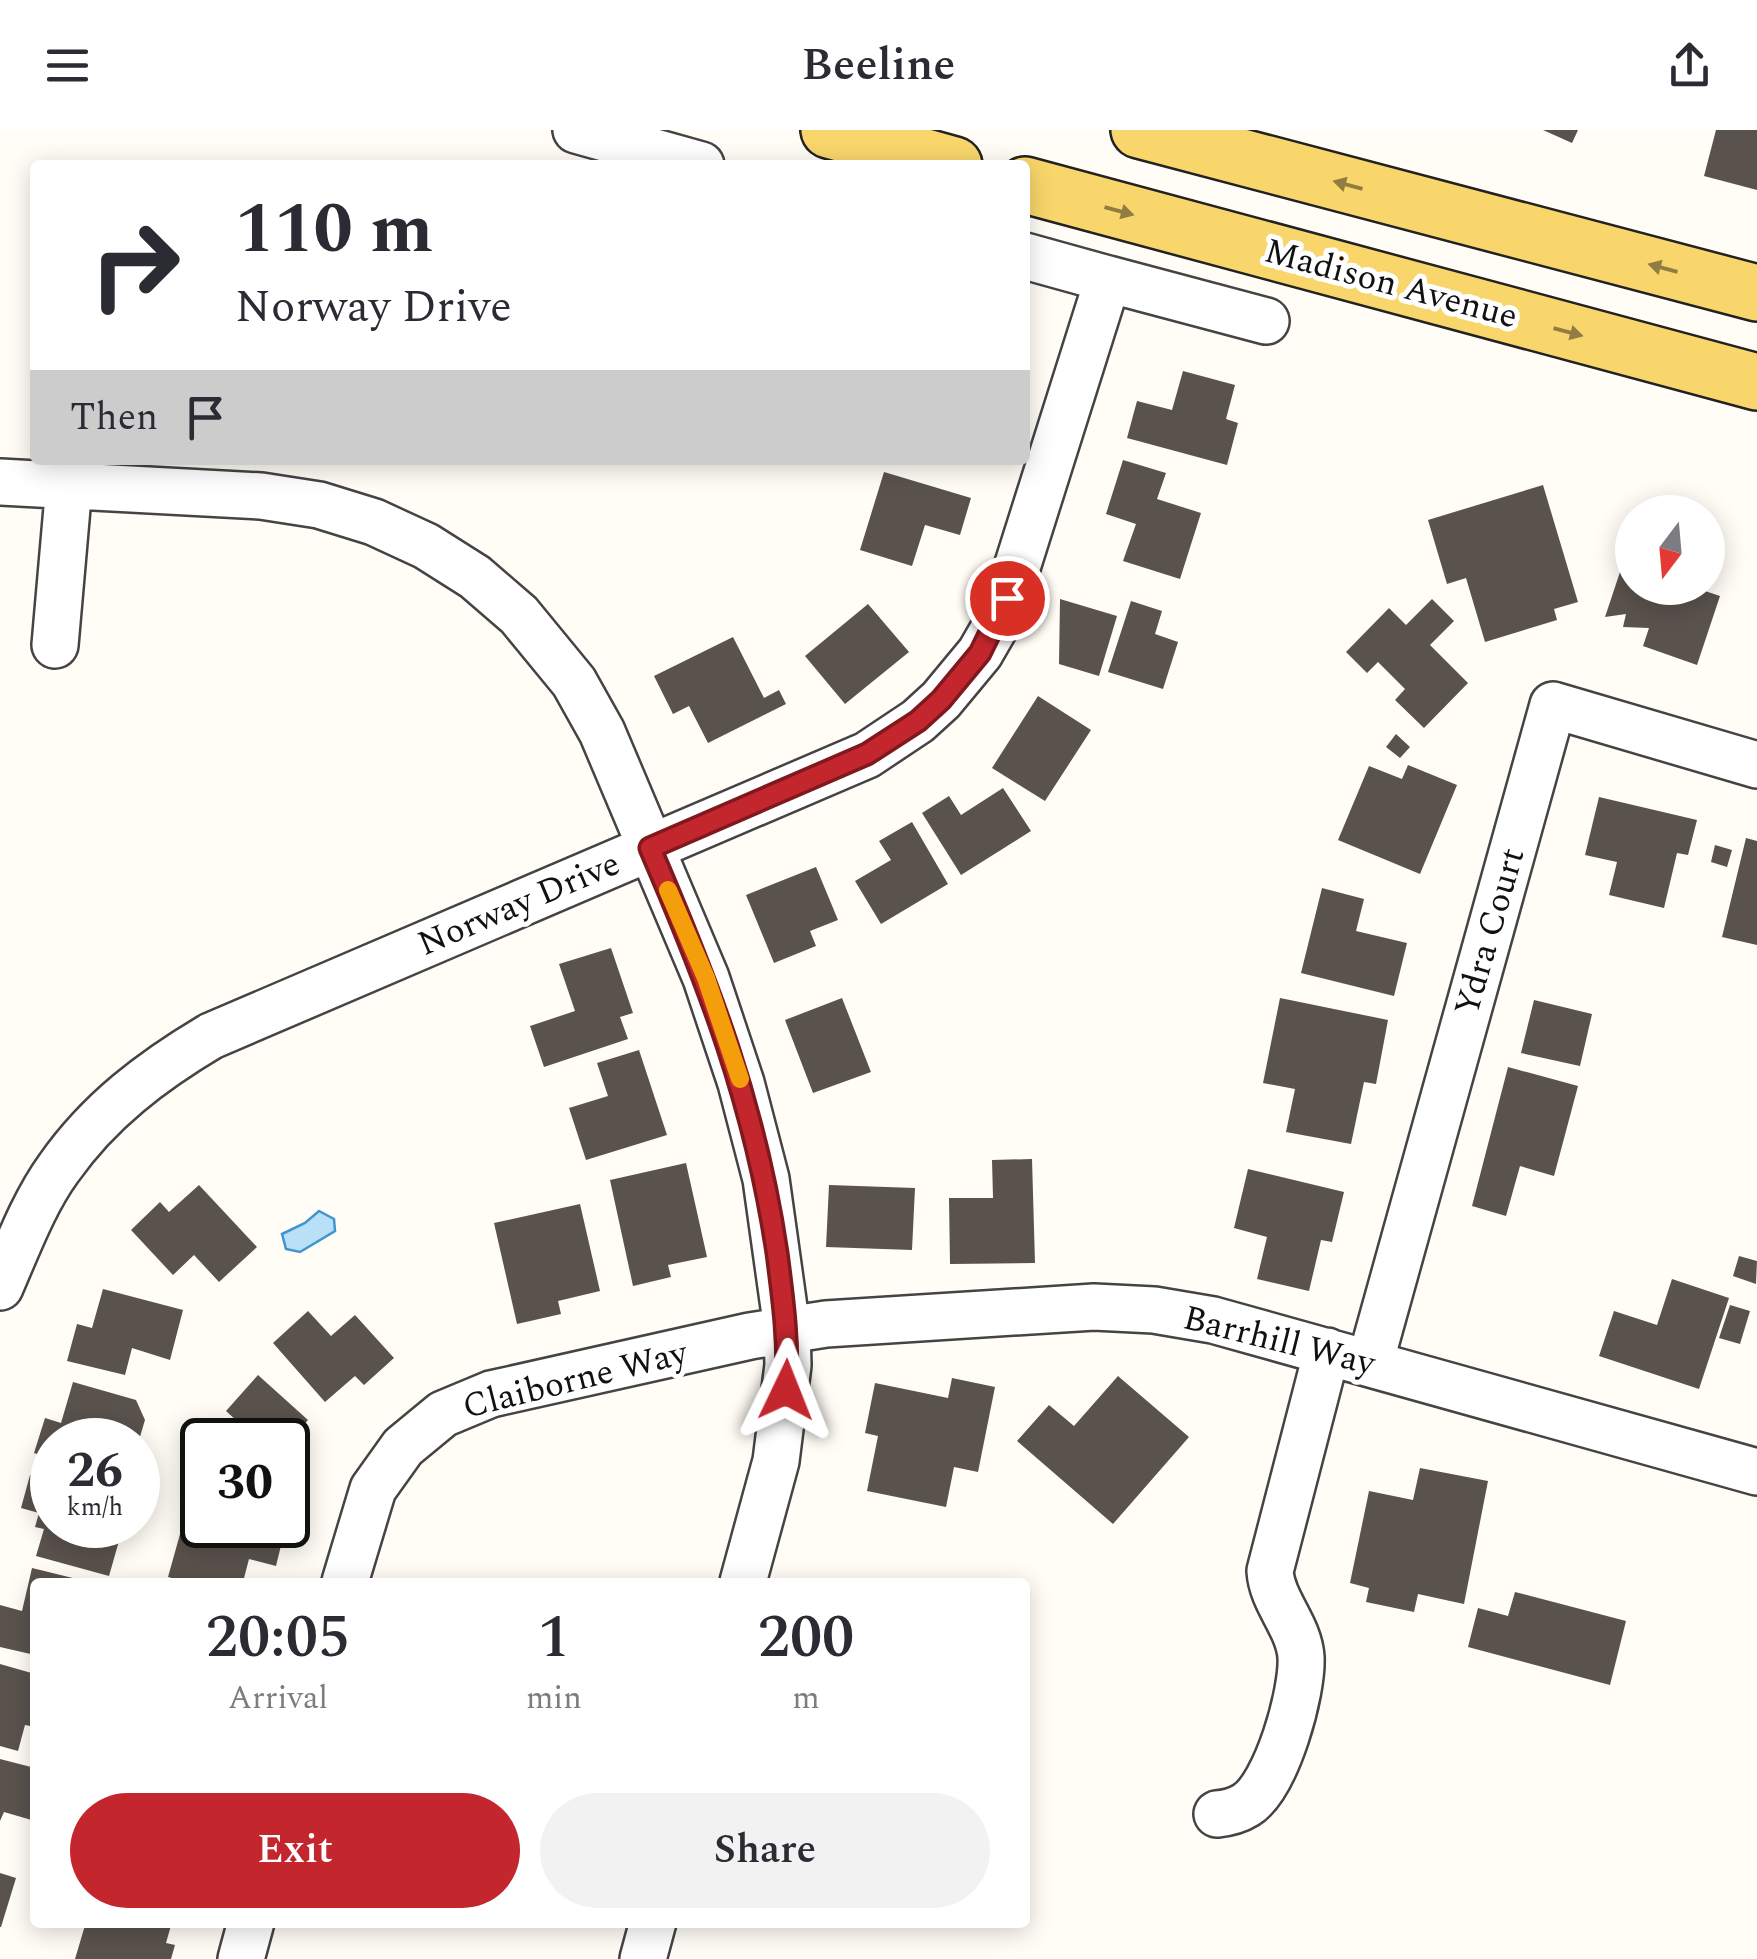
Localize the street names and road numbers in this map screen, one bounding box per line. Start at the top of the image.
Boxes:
street label: Madison Avenue [1259,225,1523,343]
street label: Norway Drive [410,838,628,970]
street label: Ydra Court [1441,842,1539,1022]
street label: Barrhill Way [1178,1292,1382,1391]
street label: Claiborne Way [457,1326,694,1434]

